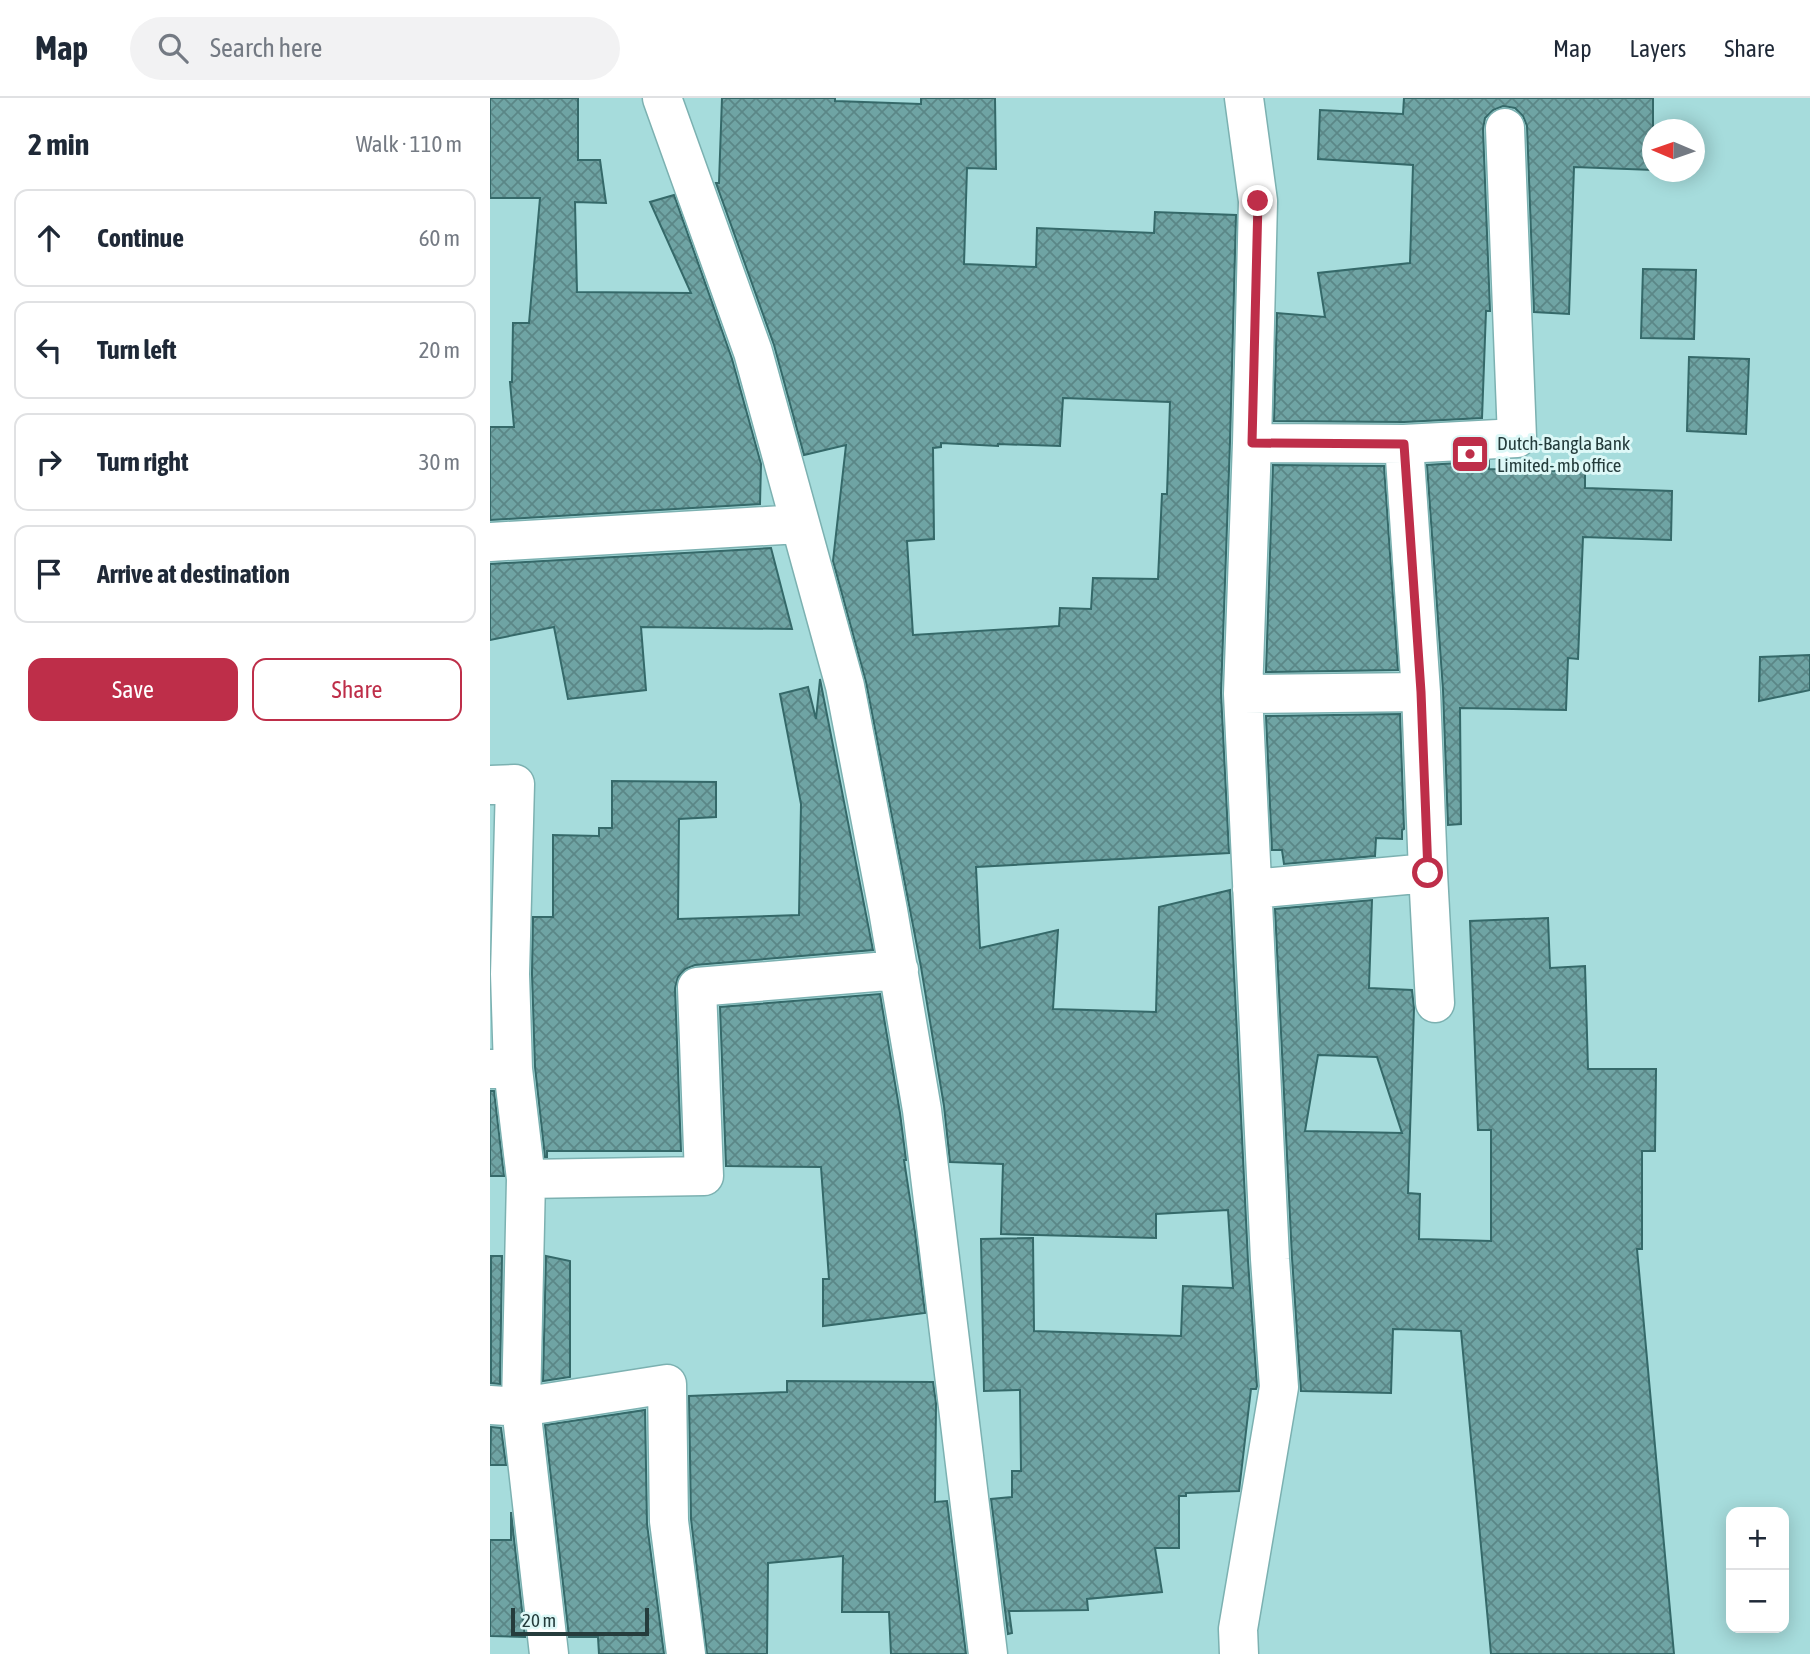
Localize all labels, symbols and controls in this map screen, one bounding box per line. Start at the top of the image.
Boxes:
search box [130,17,620,80]
text: Map [35,29,88,67]
icon: search [154,29,192,67]
text: Search here [210,33,322,63]
text: Map [1553,35,1592,62]
text: Layers [1630,35,1686,62]
text: Share [1724,35,1775,62]
north arrow [1642,119,1705,182]
text: 2 min [28,127,89,161]
text: Walk · 110 m [356,131,462,157]
route end [1242,185,1273,216]
icon: ahead [30,219,68,257]
text: Continue [97,223,184,253]
text: 60 m [419,225,460,251]
icon: left [30,331,68,369]
text: Turn left [97,335,177,365]
text: 20 m [419,337,460,363]
place label: Dutch-Bangla Bank Limited- mb office [1497,432,1631,476]
bank icon: Dutch-Bangla Bank Limited- mb office [1449,433,1491,475]
icon: right [30,443,68,481]
text: Turn right [97,447,188,477]
text: 30 m [419,449,460,475]
icon: arrive [30,555,68,593]
text: Arrive at destination [97,559,290,589]
button: Save [28,658,238,721]
button: Share [252,658,462,721]
route start [1412,857,1443,888]
map controls [1726,1507,1789,1633]
button: + [1726,1507,1789,1570]
button: − [1726,1570,1789,1633]
scale bar [511,1605,649,1637]
text: 20 m [522,1609,556,1631]

